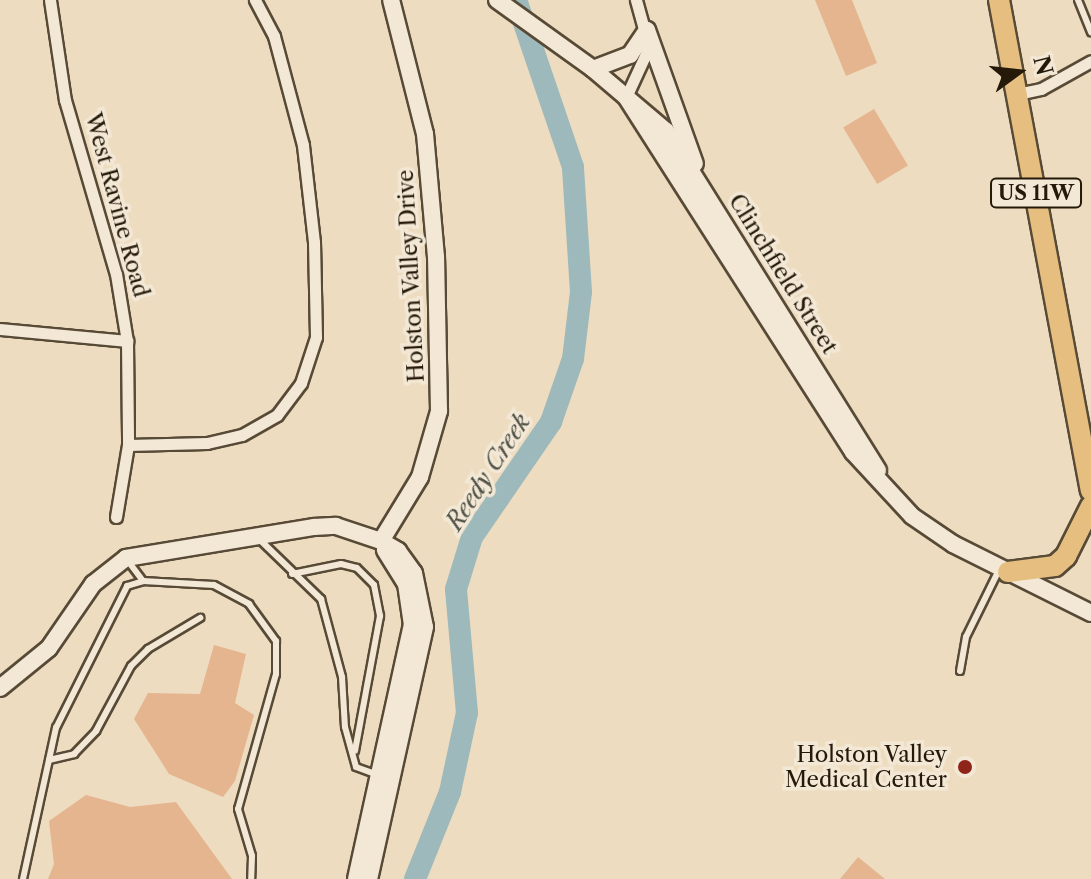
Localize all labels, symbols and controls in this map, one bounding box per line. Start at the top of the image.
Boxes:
north arrow [979,32,1059,112]
text: N [1027,53,1058,78]
street label: West Ravine Road [80,110,154,300]
street label: Holston Valley Drive [392,168,430,384]
road number: US 11W [990,177,1082,209]
street label: Clinchfield Street [723,189,843,359]
water label: Reedy Creek [440,409,536,535]
place label: Holston Valley Medical Center [785,741,947,792]
marker: Holston Valley Medical Center [954,756,976,778]

